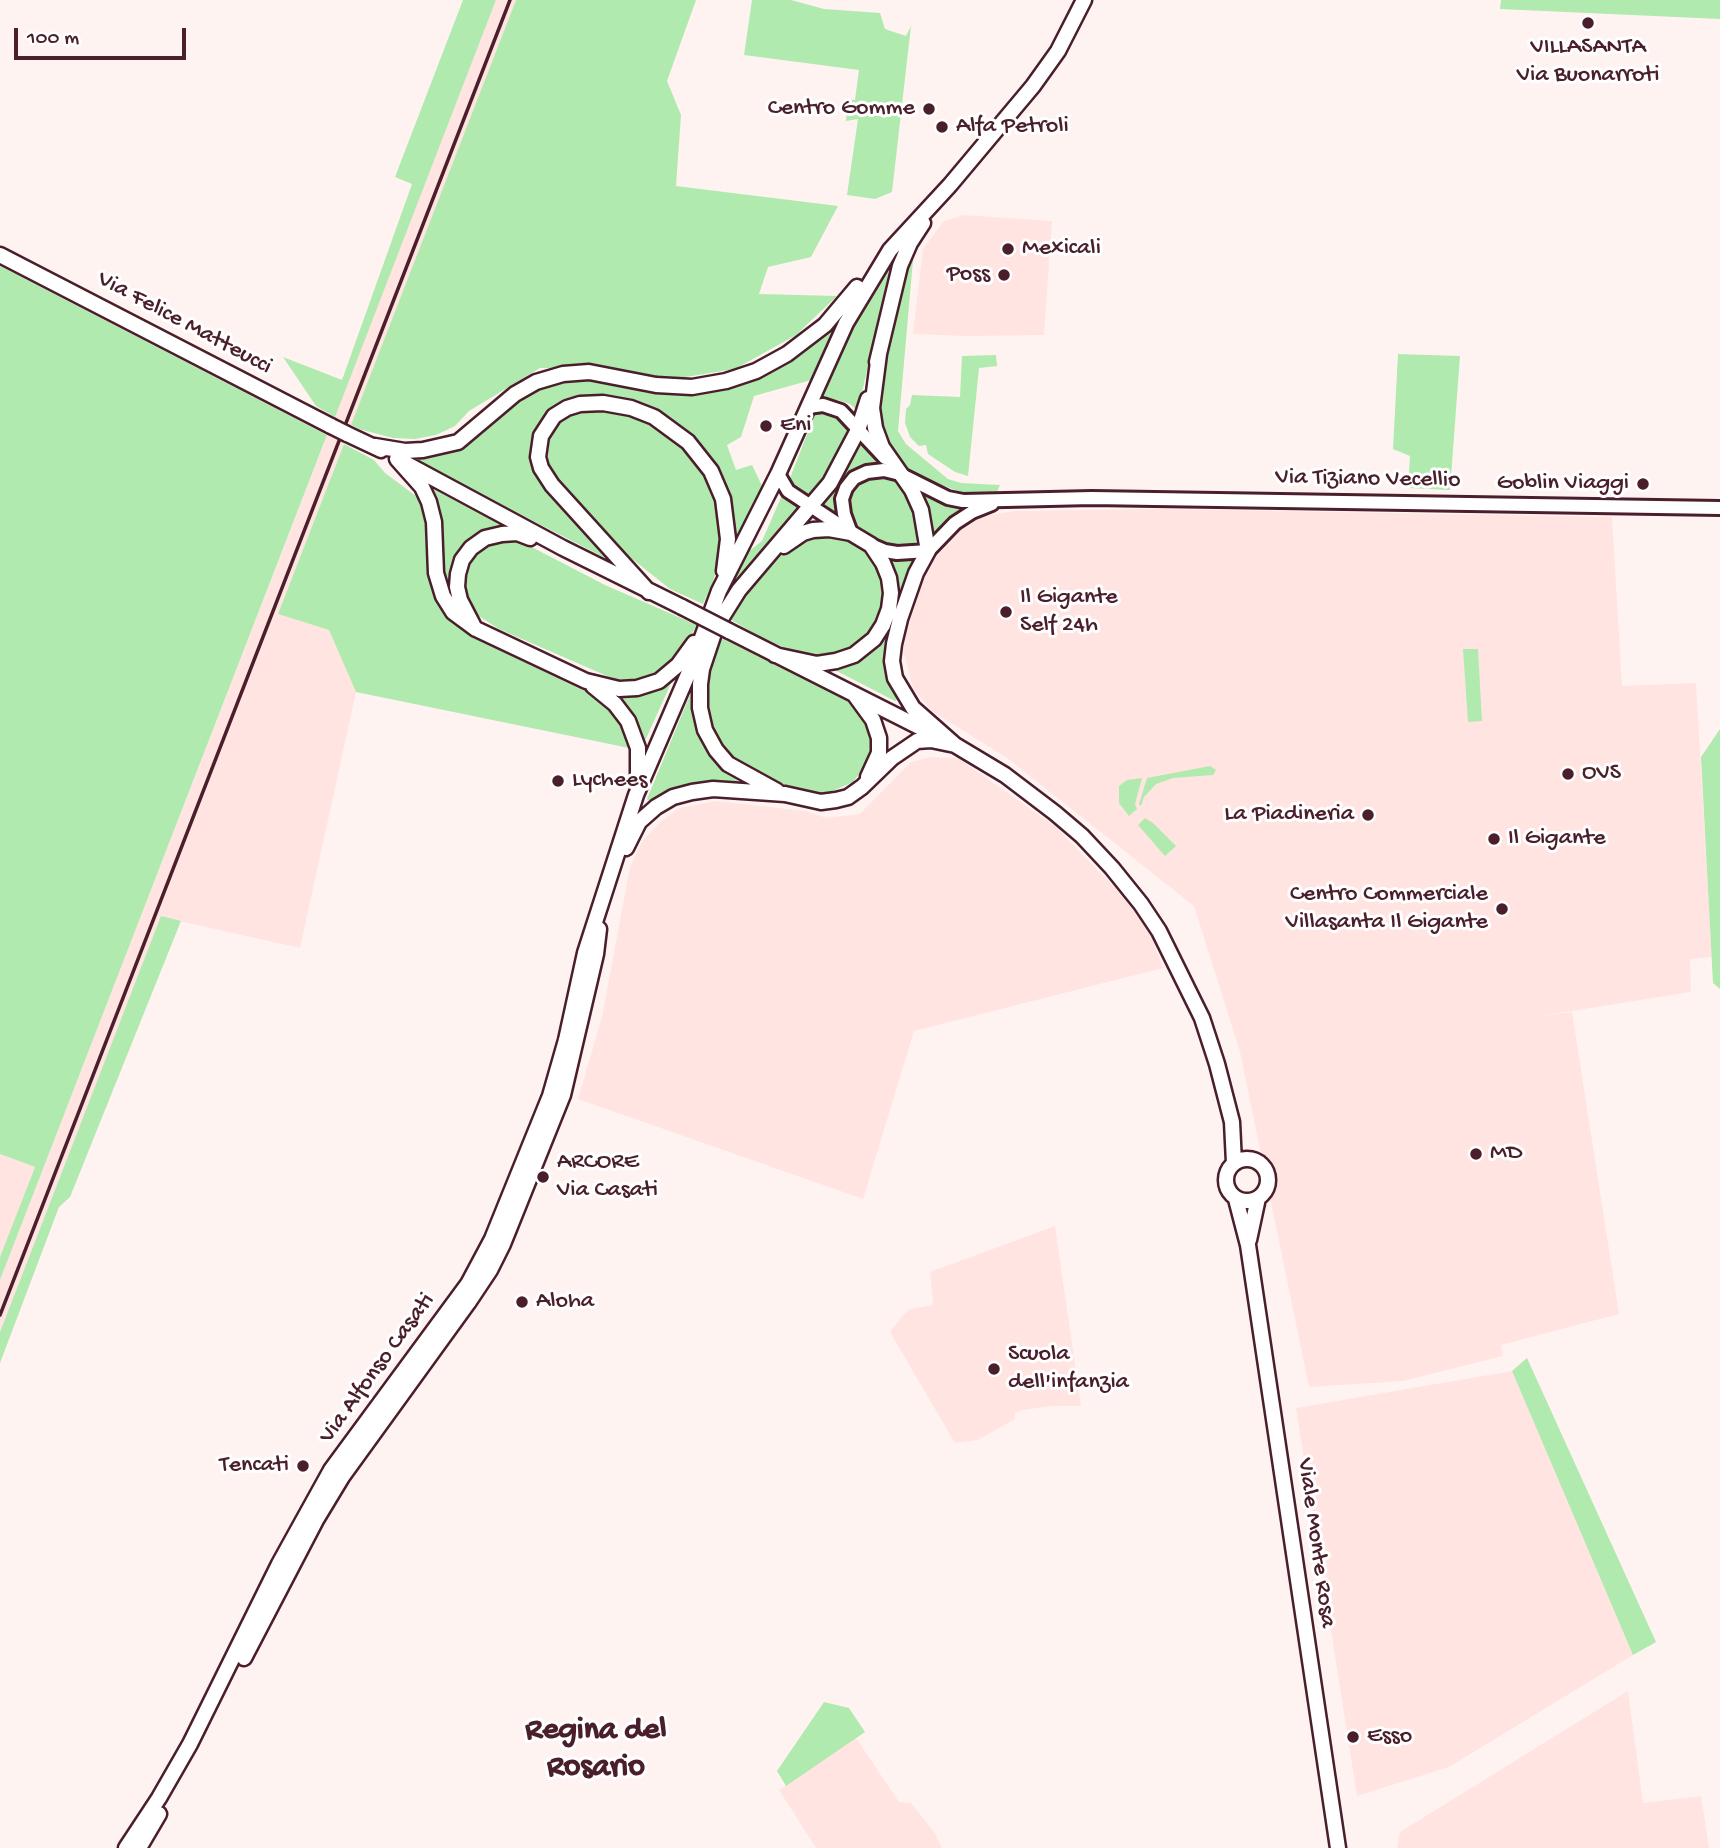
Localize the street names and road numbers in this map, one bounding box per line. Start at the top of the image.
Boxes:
street label: Via Felice Matteucci [92,266,276,382]
street label: Via Tiziano Vecellio [1275,464,1461,496]
street label: Via Alfonso Casati [314,1288,442,1450]
street label: Viale Monte Rosa [1289,1456,1341,1630]

